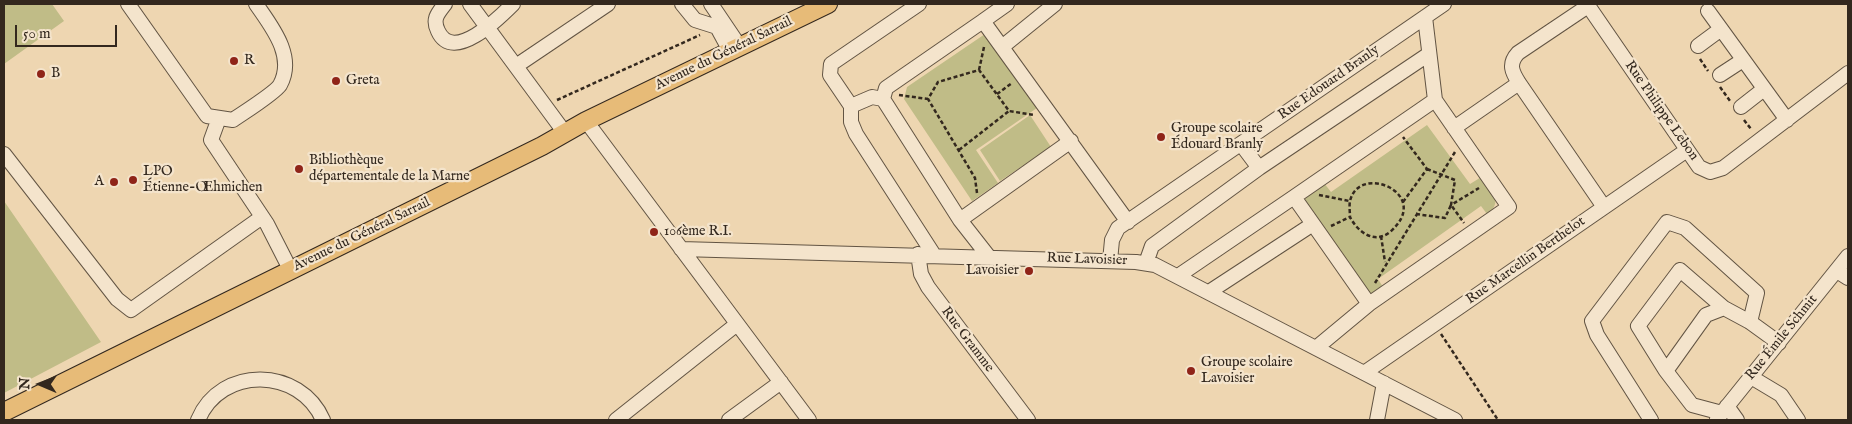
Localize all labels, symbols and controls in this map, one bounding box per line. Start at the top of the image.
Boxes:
street label: Avenue du Général Sarrail [653,14,795,94]
scale bar [18,15,120,47]
text: 50 m [23,24,51,43]
street label: Rue Edouard Branly [1275,42,1383,124]
place label: R [244,53,255,69]
marker: R [228,55,240,67]
street label: Rue Philippe Lebon [1620,58,1702,164]
place label: B [51,66,60,82]
marker: B [35,68,47,80]
place label: Greta [346,73,380,89]
marker: Greta [330,75,342,87]
place label: Groupe scolaire Édouard Branly [1171,121,1263,154]
marker: Groupe scolaire Édouard Branly [1155,131,1167,143]
place label: Bibliothèque départementale de la Marne [309,153,470,186]
marker: Bibliothèque départementale de la Marne [293,163,305,175]
place label: LPO Étienne-Œhmichen [143,164,263,196]
place label: A [95,174,104,190]
marker: LPO Étienne-Œhmichen [127,174,139,186]
marker: A [108,176,120,188]
street label: Avenue du Général Sarrail [291,195,433,275]
street label: Rue Marcellin Berthelot [1463,214,1589,308]
place label: 106ème R.I. [664,224,731,240]
marker: 106ème R.I. [648,226,660,238]
street label: Rue Lavoisier [1046,250,1128,270]
place label: Lavoisier [966,263,1019,279]
marker: Lavoisier [1023,265,1035,277]
street label: Rue Émile Schmit [1742,292,1822,384]
street label: Rue Gramme [937,304,997,376]
place label: Groupe scolaire Lavoisier [1201,355,1293,388]
north arrow [15,359,65,409]
marker: Groupe scolaire Lavoisier [1185,365,1197,377]
text: N [16,378,34,390]

